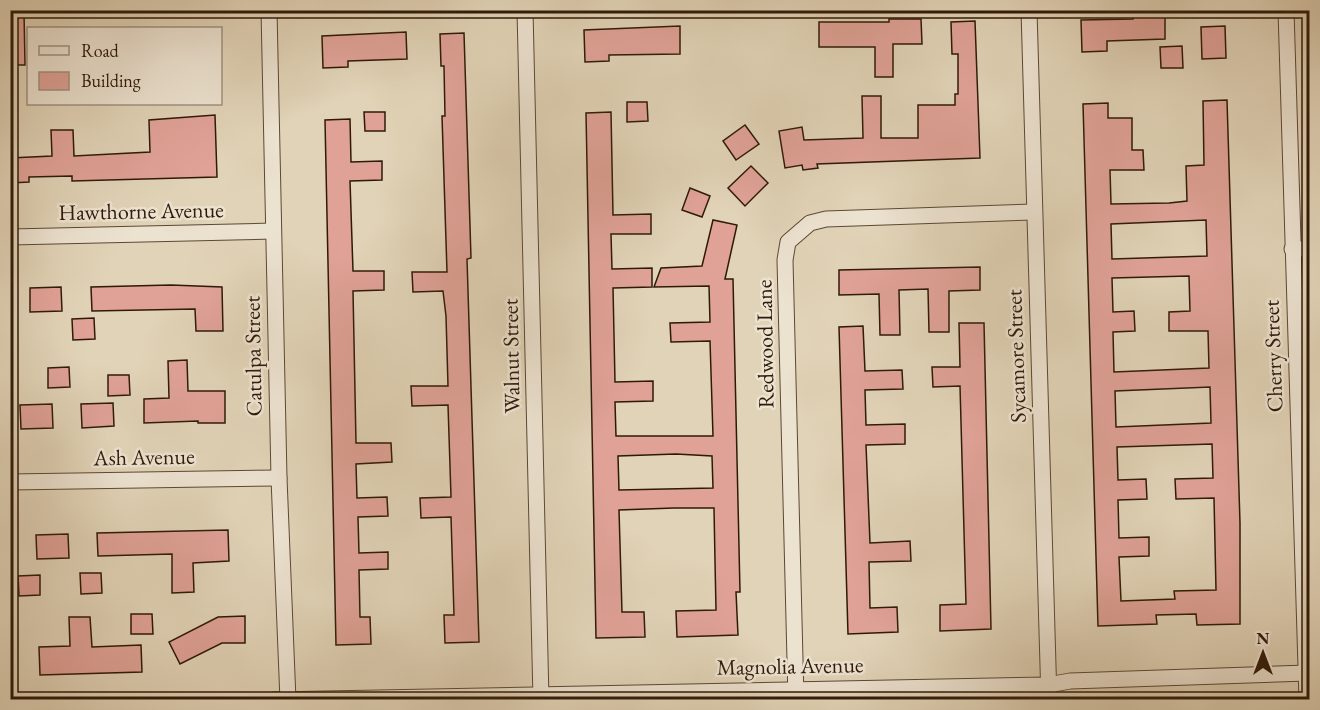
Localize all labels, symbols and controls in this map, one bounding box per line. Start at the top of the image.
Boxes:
legend [27,27,222,105]
text: Road [81,39,120,62]
text: Building [81,69,141,92]
street label: Hawthorne Avenue [58,195,224,227]
street label: Redwood Lane [749,279,781,409]
street label: Sycamore Street [999,289,1033,423]
street label: Catulpa Street [237,295,269,417]
street label: Walnut Street [495,298,527,414]
street label: Cherry Street [1257,299,1289,413]
street label: Ash Avenue [92,442,195,472]
north arrow [1233,623,1293,683]
text: N [1257,628,1270,649]
street label: Magnolia Avenue [716,650,864,682]

